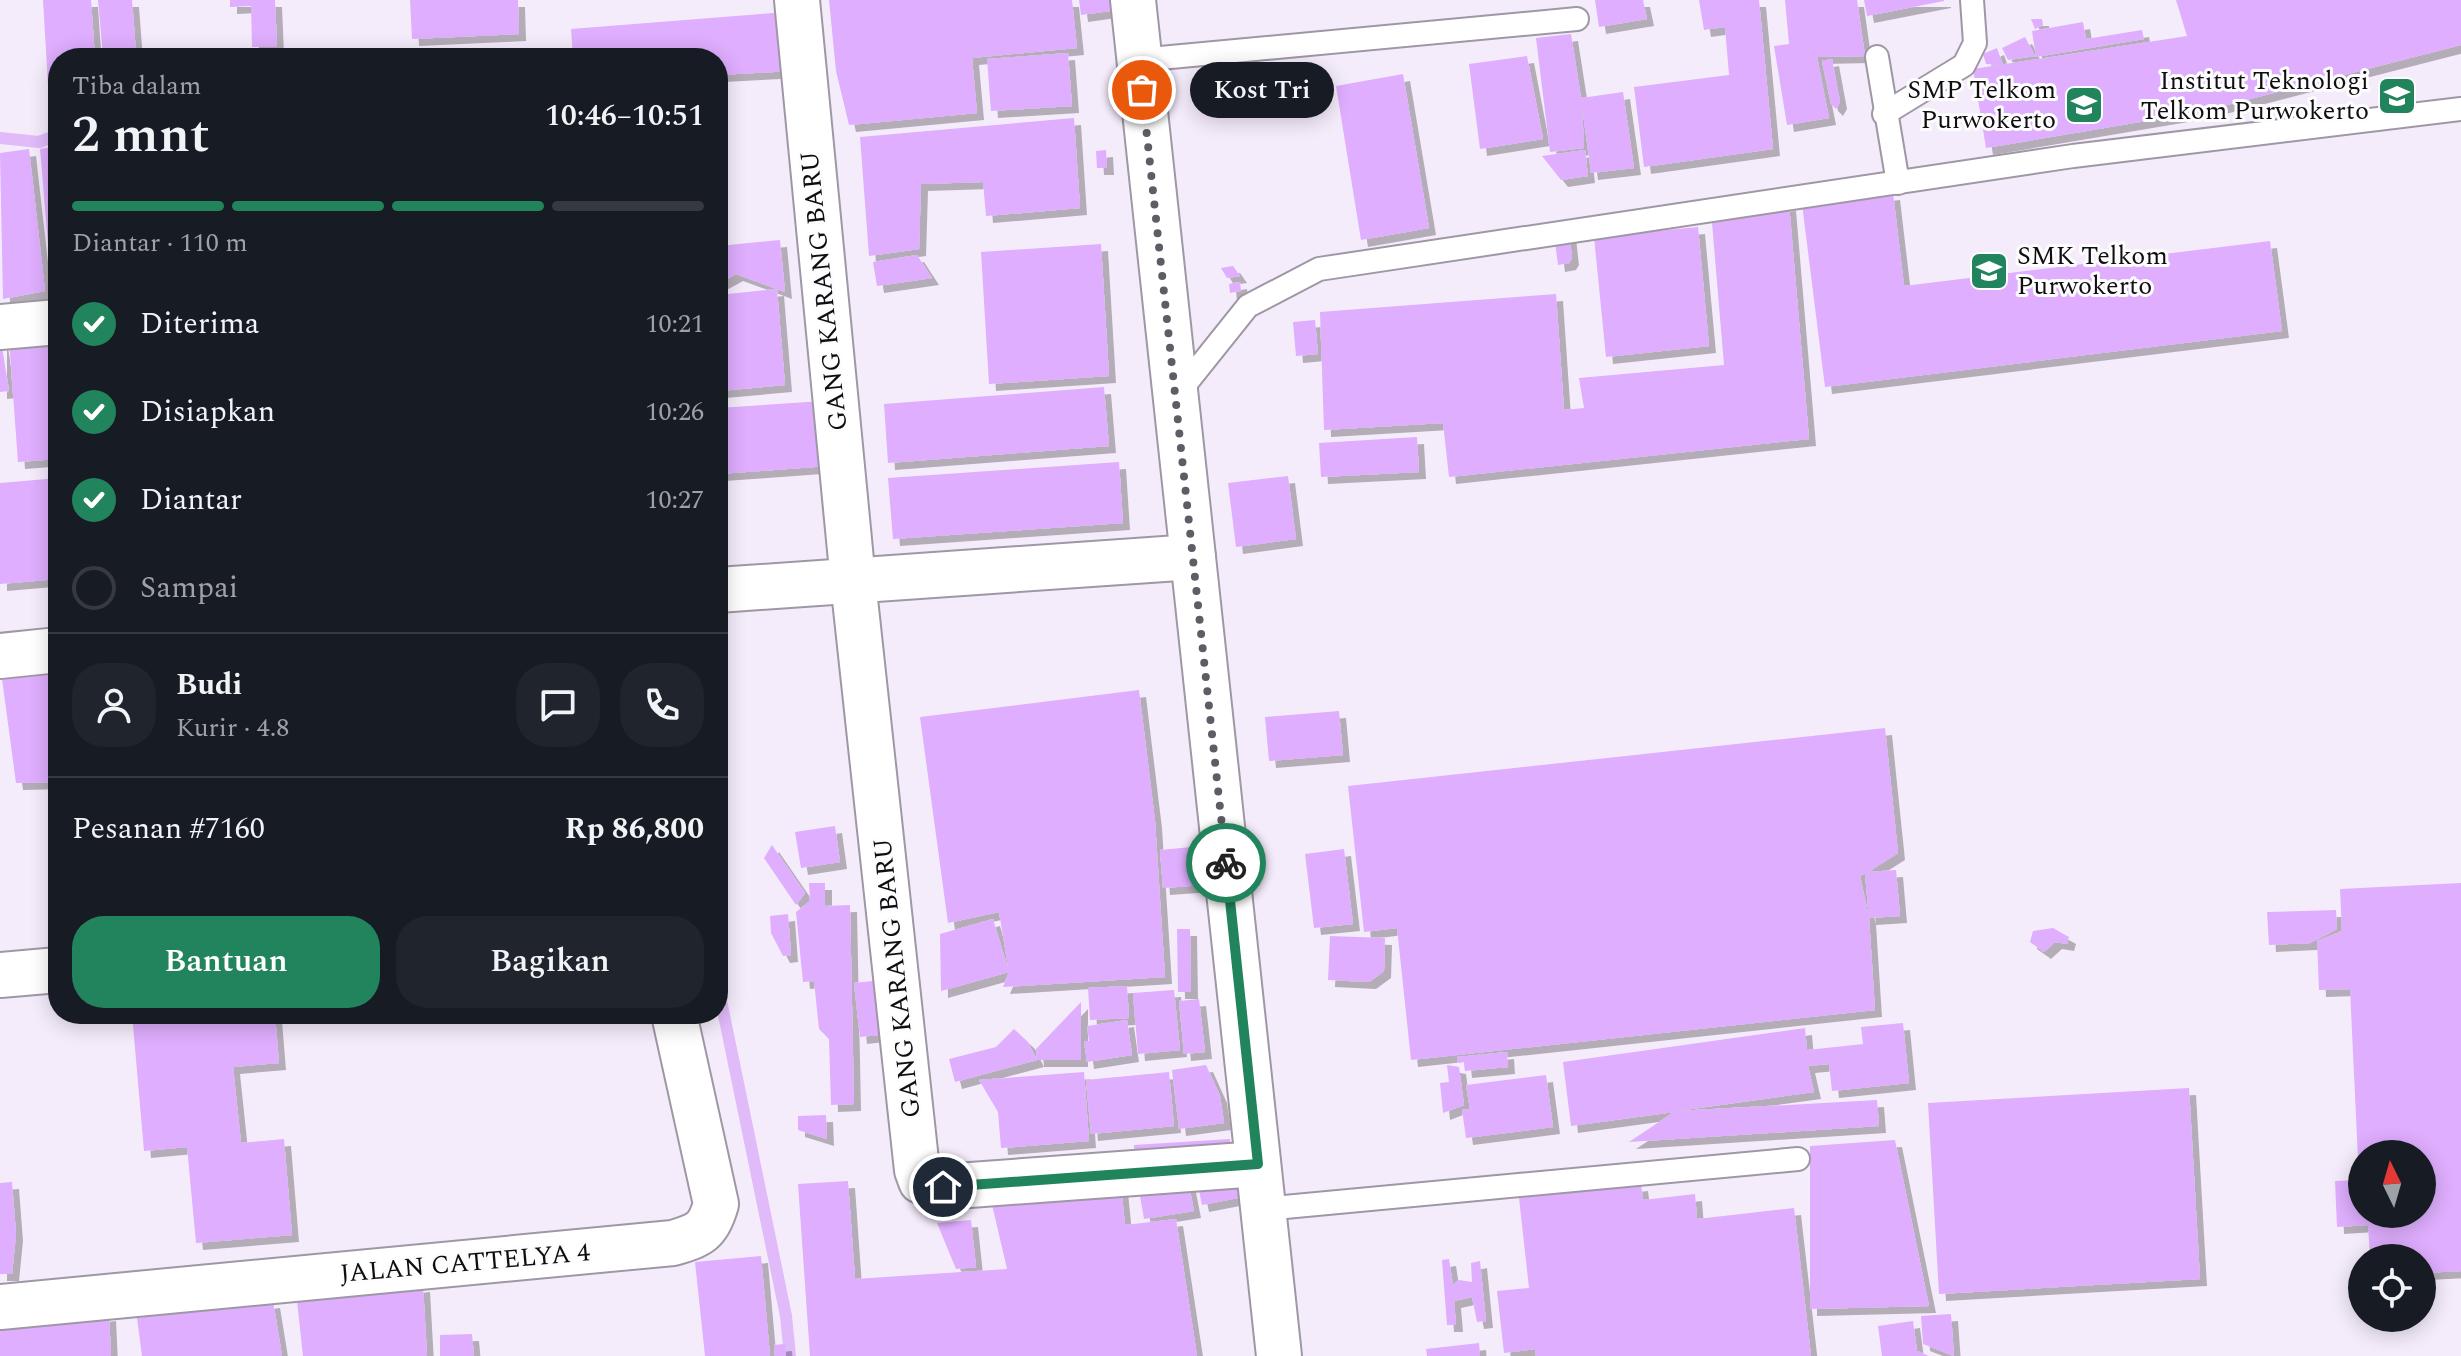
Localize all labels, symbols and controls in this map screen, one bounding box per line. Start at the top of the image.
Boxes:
pin [1108,56,1176,124]
place label: Institut Teknologi Telkom Purwokerto [2140,61,2369,131]
callout: Kost Tri [1190,62,1334,118]
text: Tiba dalam [72,66,201,106]
icon: bag [1120,68,1164,112]
text: Kost Tri [1214,70,1310,110]
place label: SMP Telkom Purwokerto [1907,70,2056,140]
school or university icon: Institut Teknologi Telkom Purwokerto [2376,75,2418,117]
school or university icon: SMP Telkom Purwokerto [2063,84,2105,126]
text: 10:46–10:51 [545,93,704,139]
text: 2 mnt [72,96,210,175]
street label: GANG KARANG BARU [789,149,859,433]
text: Diantar · 110 m [72,223,248,263]
place label: SMK Telkom Purwokerto [2017,236,2168,306]
school or university icon: SMK Telkom Purwokerto [1968,250,2010,292]
text: Diterima [140,301,259,347]
icon: check [72,302,116,346]
text: 10:21 [645,304,704,344]
text: Disiapkan [140,389,275,435]
icon: check [72,390,116,434]
text: 10:26 [645,392,704,432]
text: Diantar [140,477,242,523]
icon: check [72,478,116,522]
text: 10:27 [645,480,704,520]
text: Sampai [140,565,238,611]
text: Budi [176,662,242,708]
button: person [72,663,156,747]
button: chat [516,663,600,747]
button: phone [620,663,704,747]
text: Kurir · 4.8 [176,708,289,748]
text: Pesanan #7160 [72,806,265,852]
text: Rp 86,800 [565,806,704,852]
courier [1186,823,1266,903]
street label: GANG KARANG BARU [862,836,932,1120]
icon: bike [1204,841,1248,885]
button: Bantuan [72,916,380,1008]
button: Bagikan [396,916,704,1008]
north arrow [2348,1140,2436,1228]
map controls [2348,1140,2436,1332]
pin [909,1153,977,1221]
icon: home [921,1165,965,1209]
street label: JALAN CATTELYA 4 [338,1232,592,1294]
button: locate [2348,1244,2436,1332]

